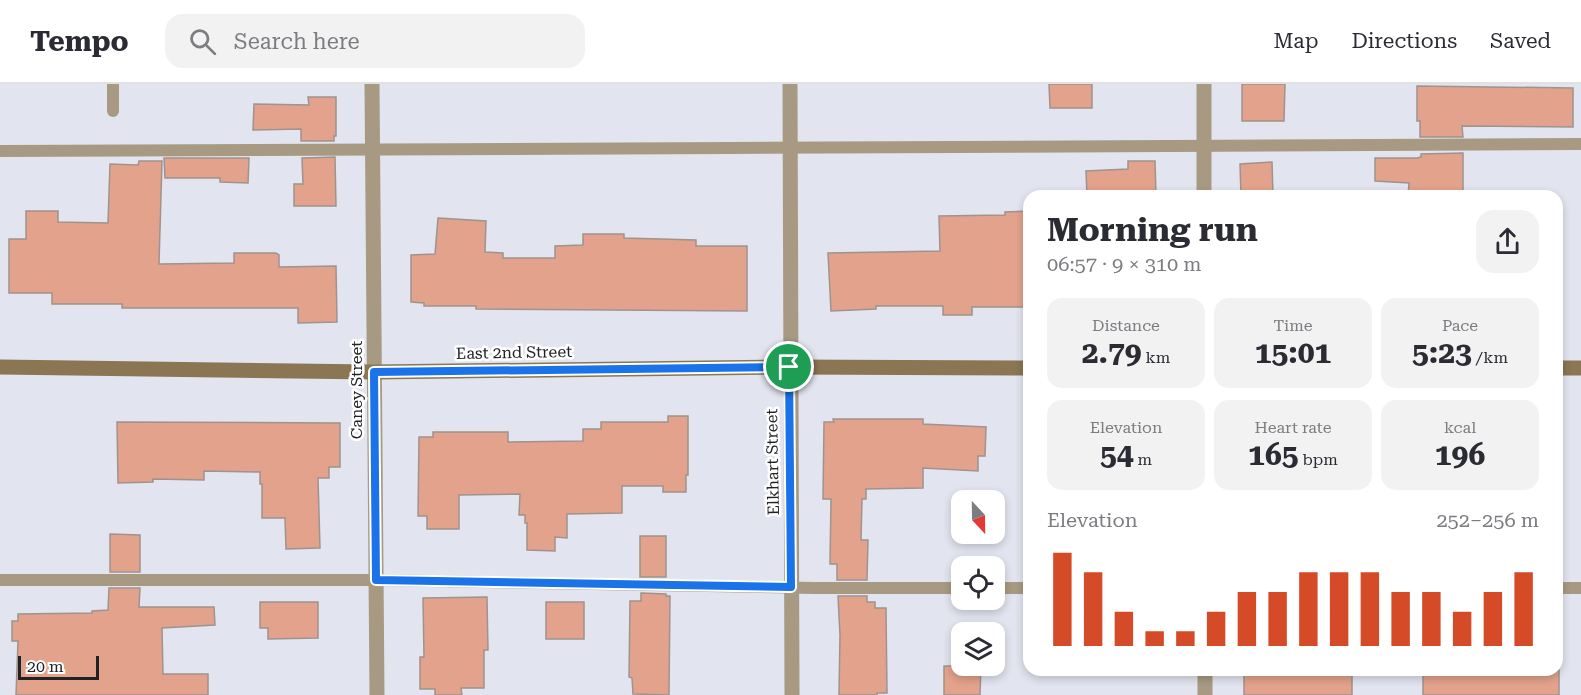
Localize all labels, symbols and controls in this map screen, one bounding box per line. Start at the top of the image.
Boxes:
search box [165,14,585,68]
text: Tempo [30,25,129,58]
icon: search [186,25,219,58]
text: Search here [234,29,360,54]
text: Map [1274,29,1318,53]
text: Directions [1351,29,1457,53]
text: Saved [1490,29,1551,53]
text: Morning run [1047,210,1258,249]
button: share [1476,210,1539,273]
text: 06:57 · 9 × 310 m [1047,252,1202,276]
text: Distance [1092,316,1160,335]
text: Time [1273,316,1313,335]
text: Pace [1442,316,1478,335]
text: 2.79 [1082,335,1142,370]
text: 15:01 [1255,335,1331,370]
text: 5:23 [1412,335,1472,370]
street label: Caney Street [347,341,366,439]
pin [763,341,814,392]
street label: East 2nd Street [456,342,572,363]
text: km [1142,348,1170,367]
text: /km [1472,348,1508,367]
icon: arrive [772,350,805,383]
street label: Elkhart Street [762,408,783,515]
text: Elevation [1090,418,1162,437]
text: Heart rate [1255,418,1331,437]
text: kcal [1444,418,1476,437]
text: 54 [1100,437,1133,472]
text: 165 [1248,437,1298,472]
text: 196 [1435,437,1485,472]
text: m [1133,450,1152,469]
text: bpm [1298,450,1338,469]
north arrow [951,490,1005,544]
map controls [951,490,1005,676]
text: Elevation [1047,508,1138,532]
text: 252–256 m [1436,508,1539,532]
button: locate [951,556,1005,610]
button: layers [951,622,1005,676]
scale bar [18,653,99,680]
text: 20 m [27,657,64,676]

